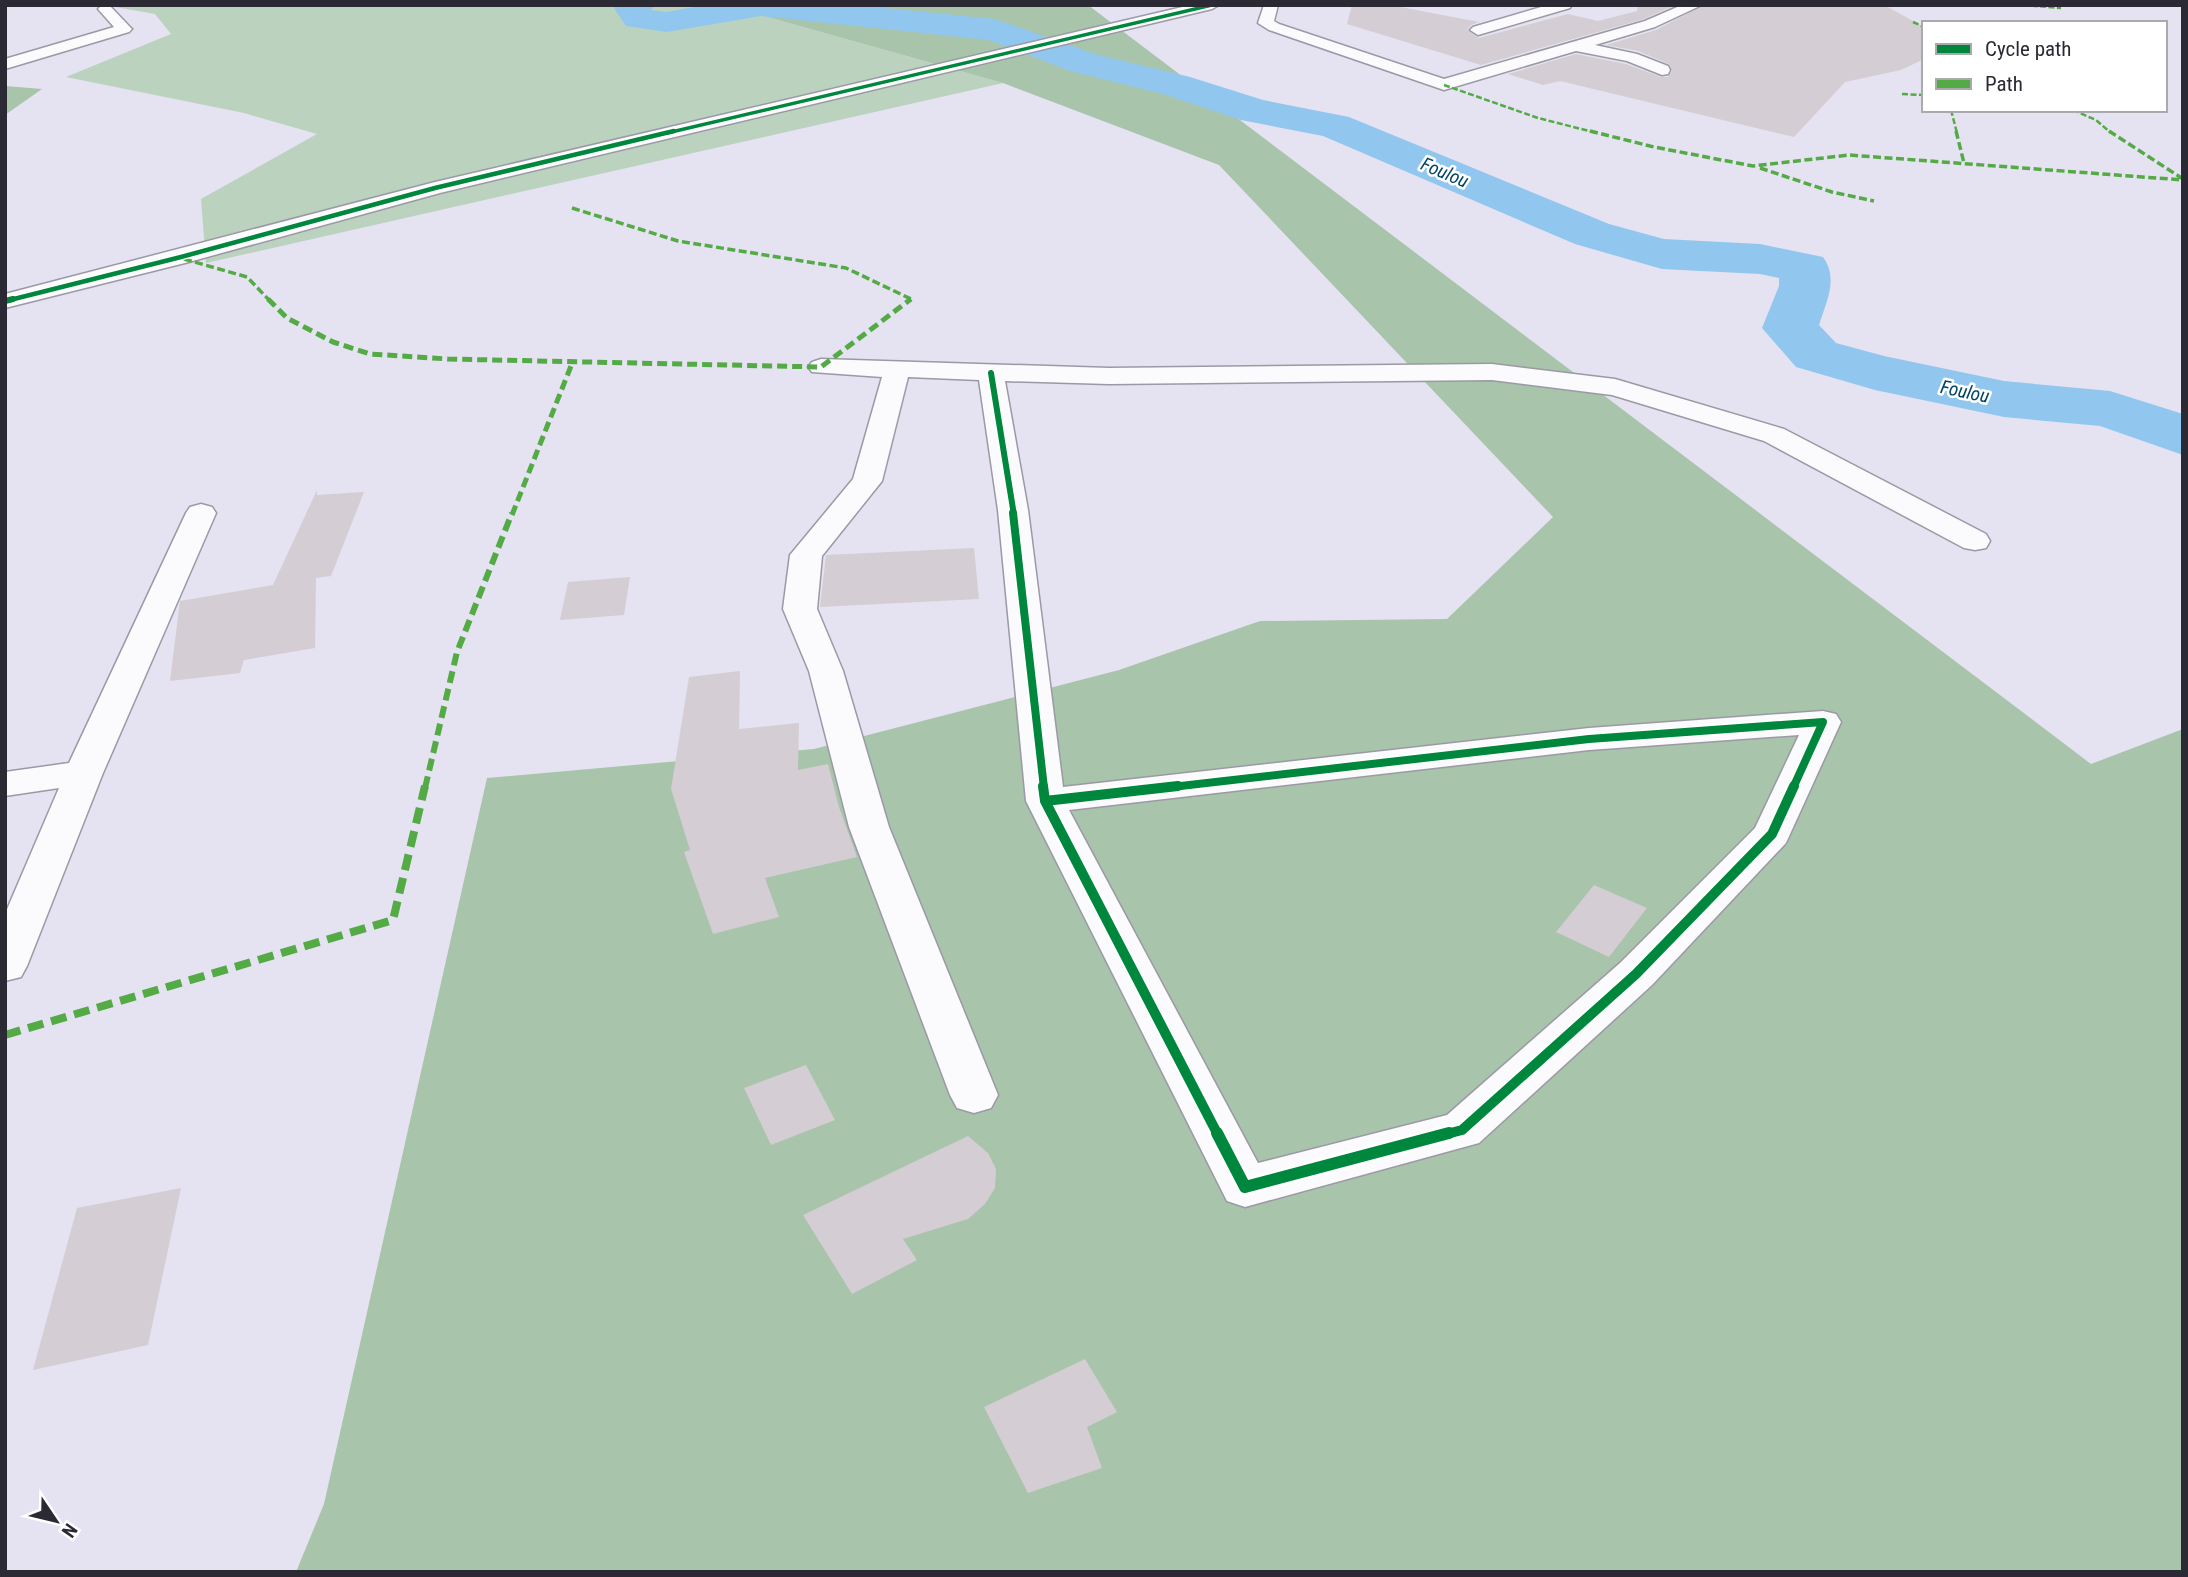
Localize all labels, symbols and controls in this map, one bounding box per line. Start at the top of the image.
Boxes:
legend [1922,21,2167,112]
text: Cycle path [1985,37,2071,61]
text: Path [1985,72,2023,96]
water label: Foulou [1418,152,1472,193]
water label: Foulou [1938,375,1991,408]
north arrow [21,1486,91,1556]
text: N [57,1519,82,1542]

